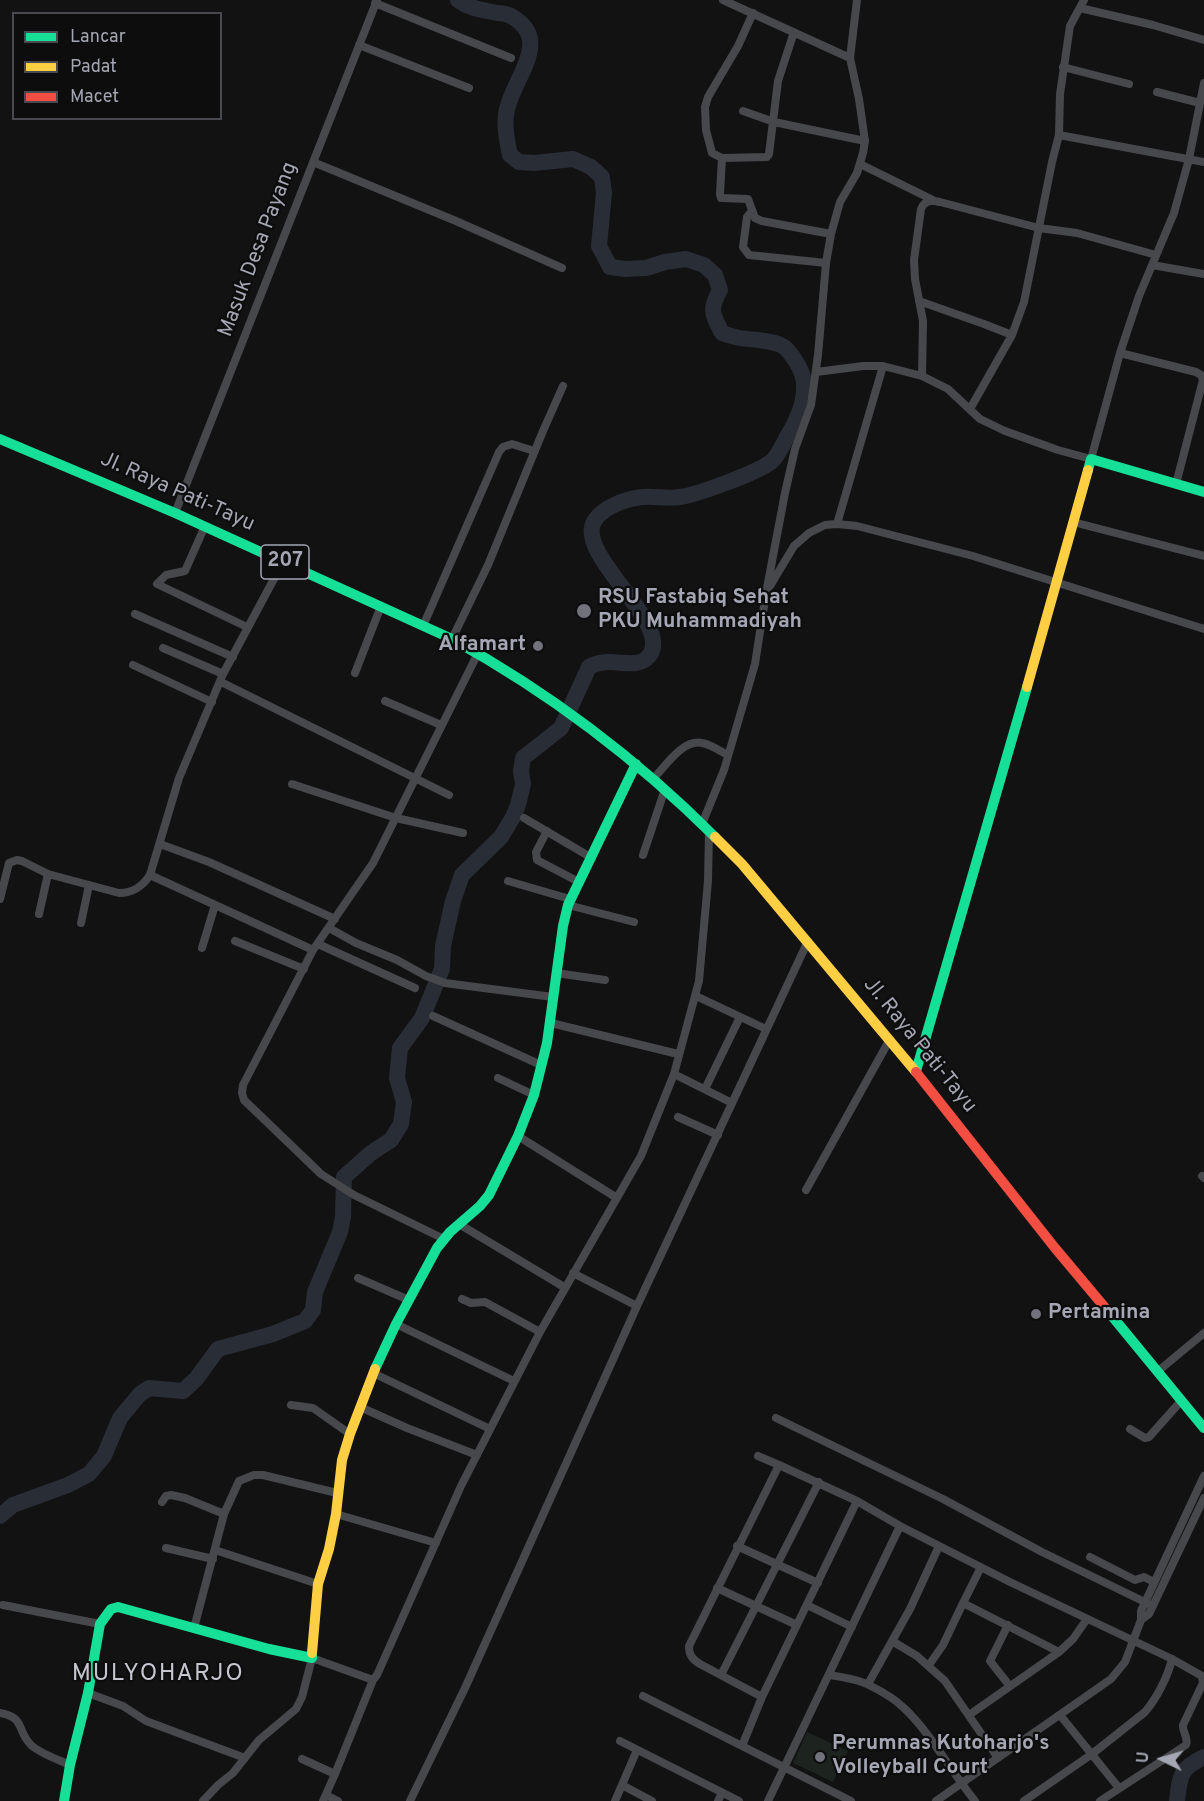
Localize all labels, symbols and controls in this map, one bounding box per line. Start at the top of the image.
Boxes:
legend [12,12,222,120]
text: Lancar [70,26,126,49]
text: Padat [70,56,117,79]
text: Macet [70,86,119,109]
street label: Masuk Desa Payang [214,159,304,341]
street label: Jl. Raya Pati-Tayu [96,448,258,538]
road number: 207 [261,545,309,579]
place label: RSU Fastabiq Sehat PKU Muhammadiyah [598,586,802,636]
marker: RSU Fastabiq Sehat PKU Muhammadiyah [575,602,593,620]
place label: Alfamart [438,633,526,659]
marker: Alfamart [531,639,545,653]
street label: Jl. Raya Pati-Tayu [857,973,981,1119]
place label: Pertamina [1048,1301,1150,1327]
marker: Pertamina [1029,1307,1043,1321]
district label: MULYOHARJO [72,1661,244,1689]
north arrow [1132,1729,1192,1789]
place label: Perumnas Kutoharjo's Volleyball Court [832,1732,1049,1782]
marker: Perumnas Kutoharjo's Volleyball Court [813,1750,827,1764]
text: U [1134,1751,1155,1764]

